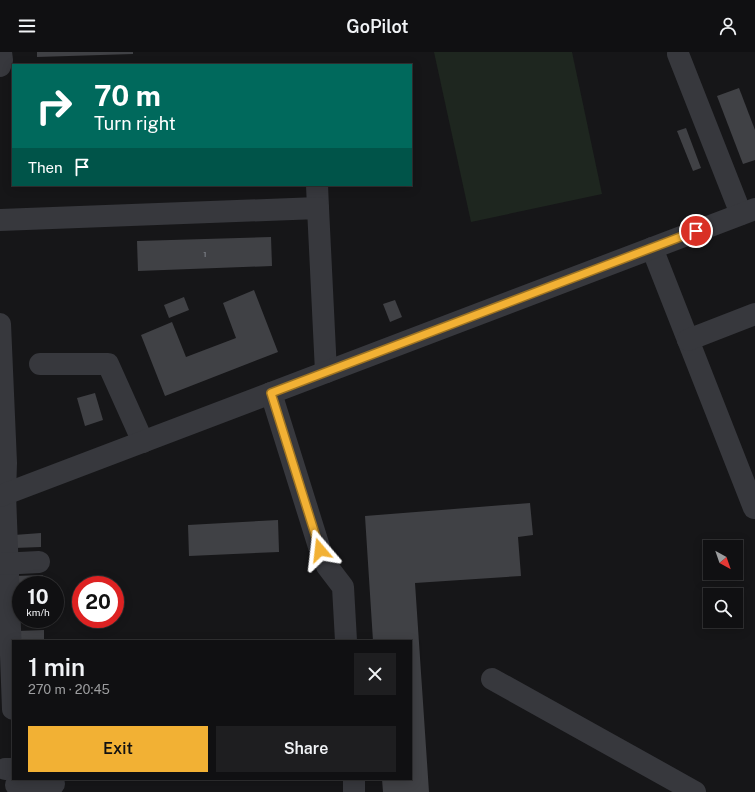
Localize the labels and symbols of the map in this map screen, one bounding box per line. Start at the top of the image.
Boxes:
pin [679,214,713,248]
house number: 1 [203,249,207,259]
position arrow [299,529,341,571]
north arrow [703,540,743,580]
speed limit sign: 20 [72,576,124,628]

